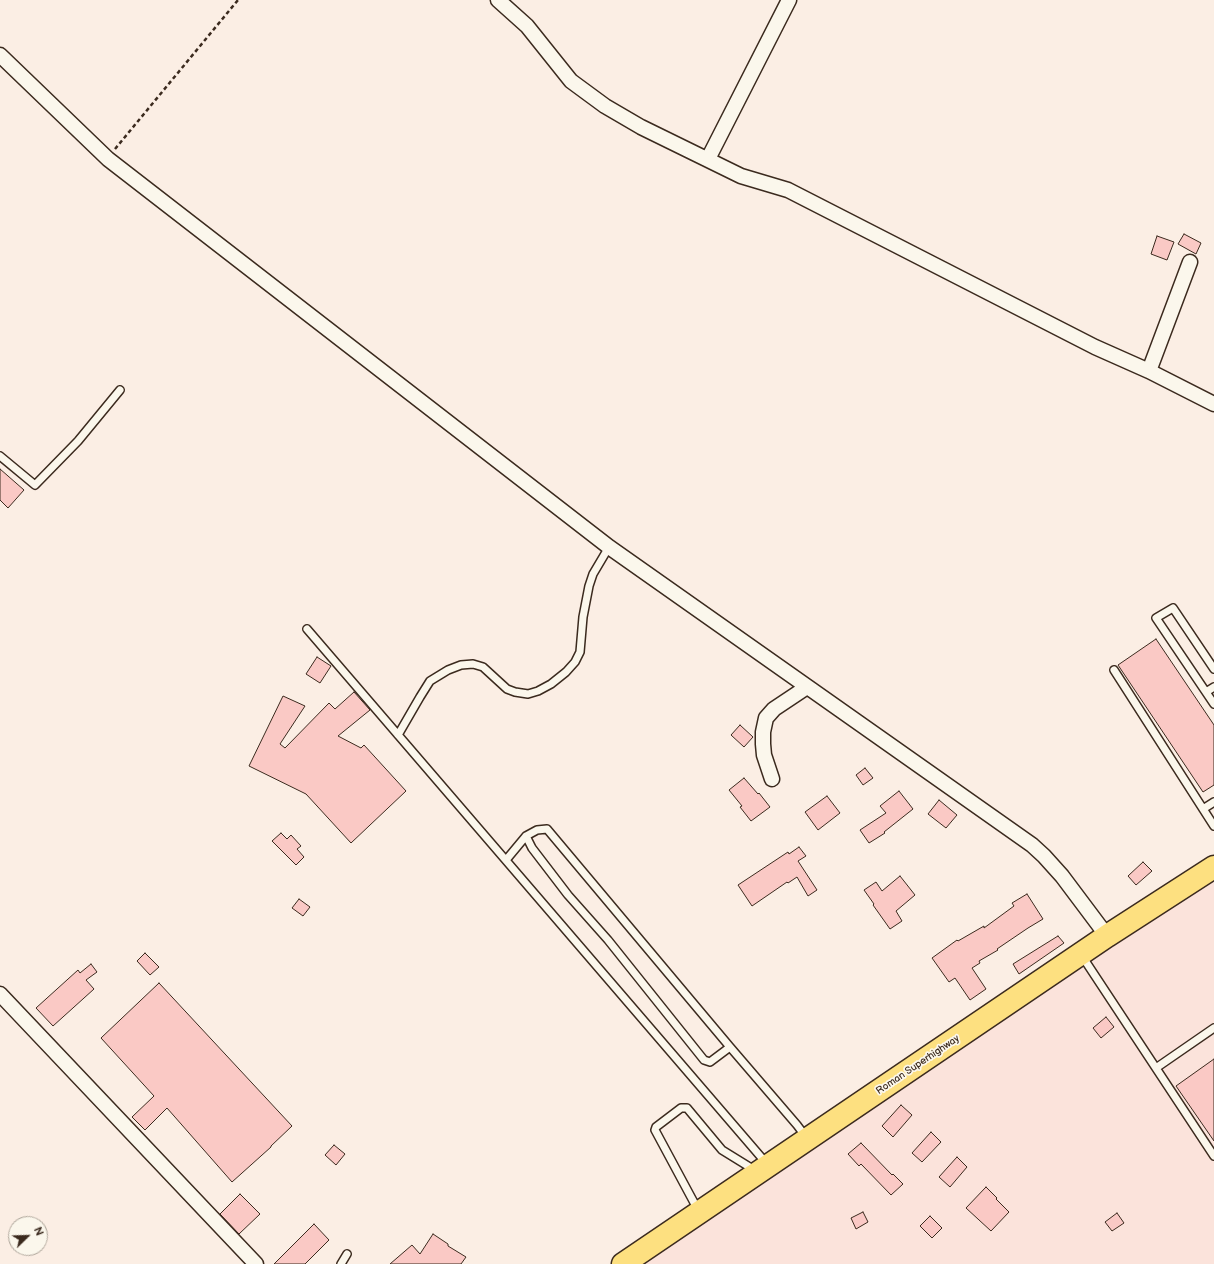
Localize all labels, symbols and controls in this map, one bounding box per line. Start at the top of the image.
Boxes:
street label: Roman Superhighway [874,1033,962,1097]
north arrow [8,1216,48,1256]
text: N [31,1225,46,1238]

